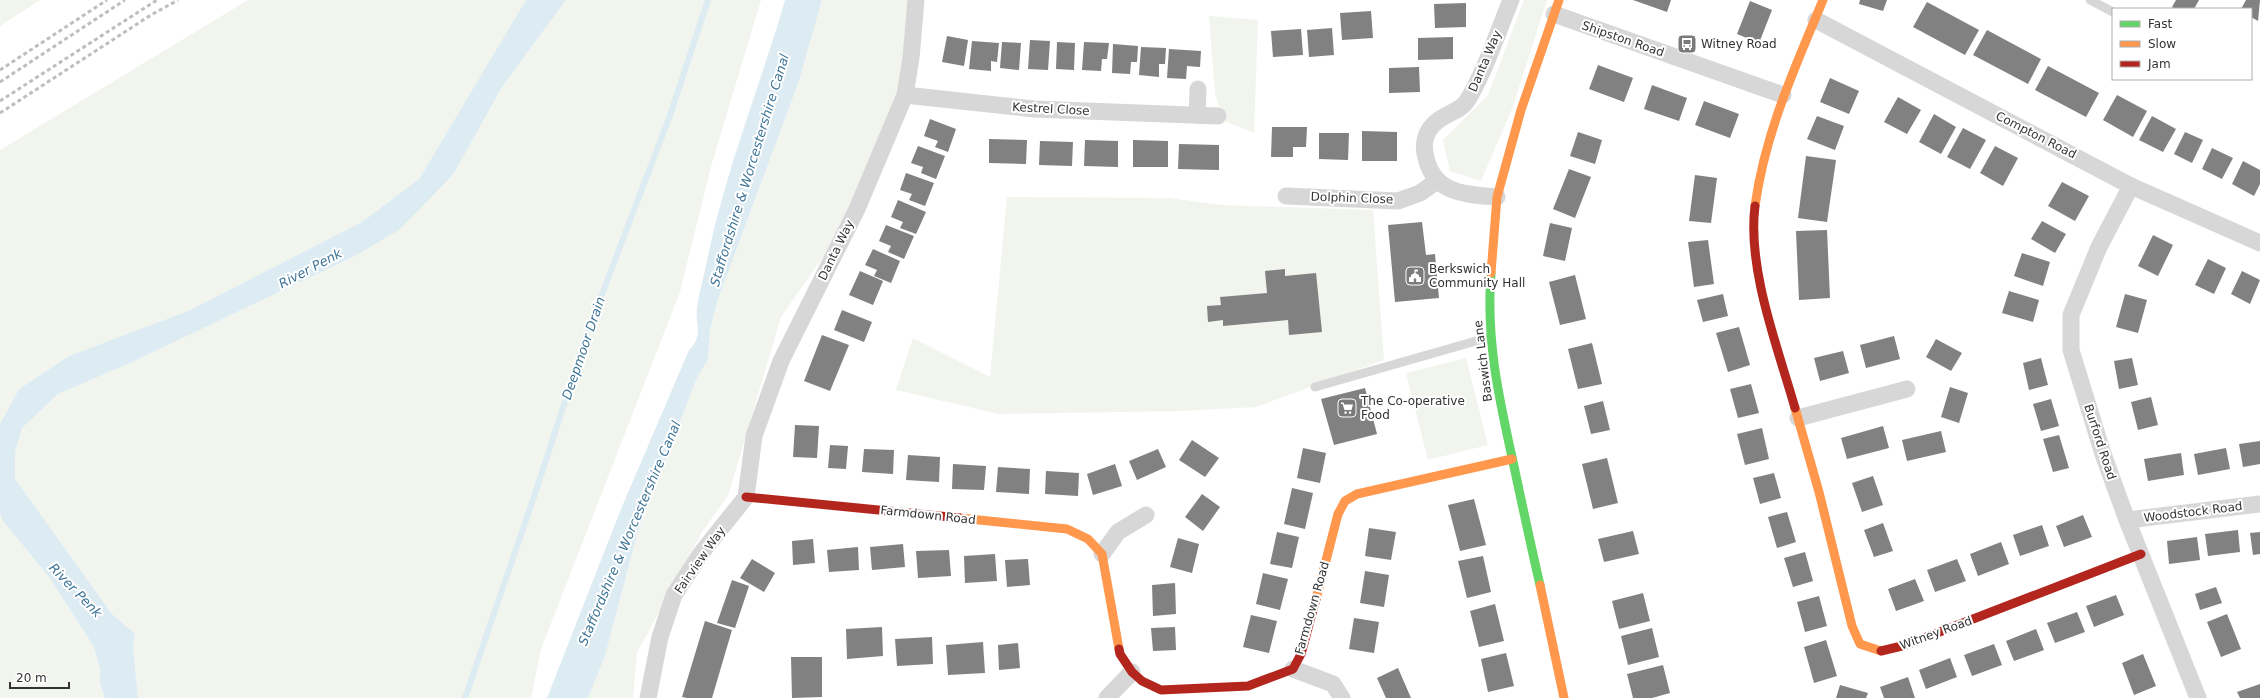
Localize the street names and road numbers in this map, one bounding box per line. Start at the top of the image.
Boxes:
street label: Shipston Road [1580,18,1666,60]
street label: Danta Way [1466,28,1504,94]
street label: Kestrel Close [1012,100,1090,118]
street label: Compton Road [1993,109,2079,161]
street label: Dolphin Close [1310,190,1394,206]
street label: Danta Way [815,217,857,283]
street label: Baswich Lane [1471,319,1495,403]
street label: Burford Road [2081,402,2119,482]
street label: Woodstock Road [2143,499,2243,525]
street label: Farmdown Road [880,503,976,527]
street label: Fairview Way [672,524,728,596]
street label: Farmdown Road [1292,560,1332,656]
street label: Witney Road [1898,613,1974,653]

